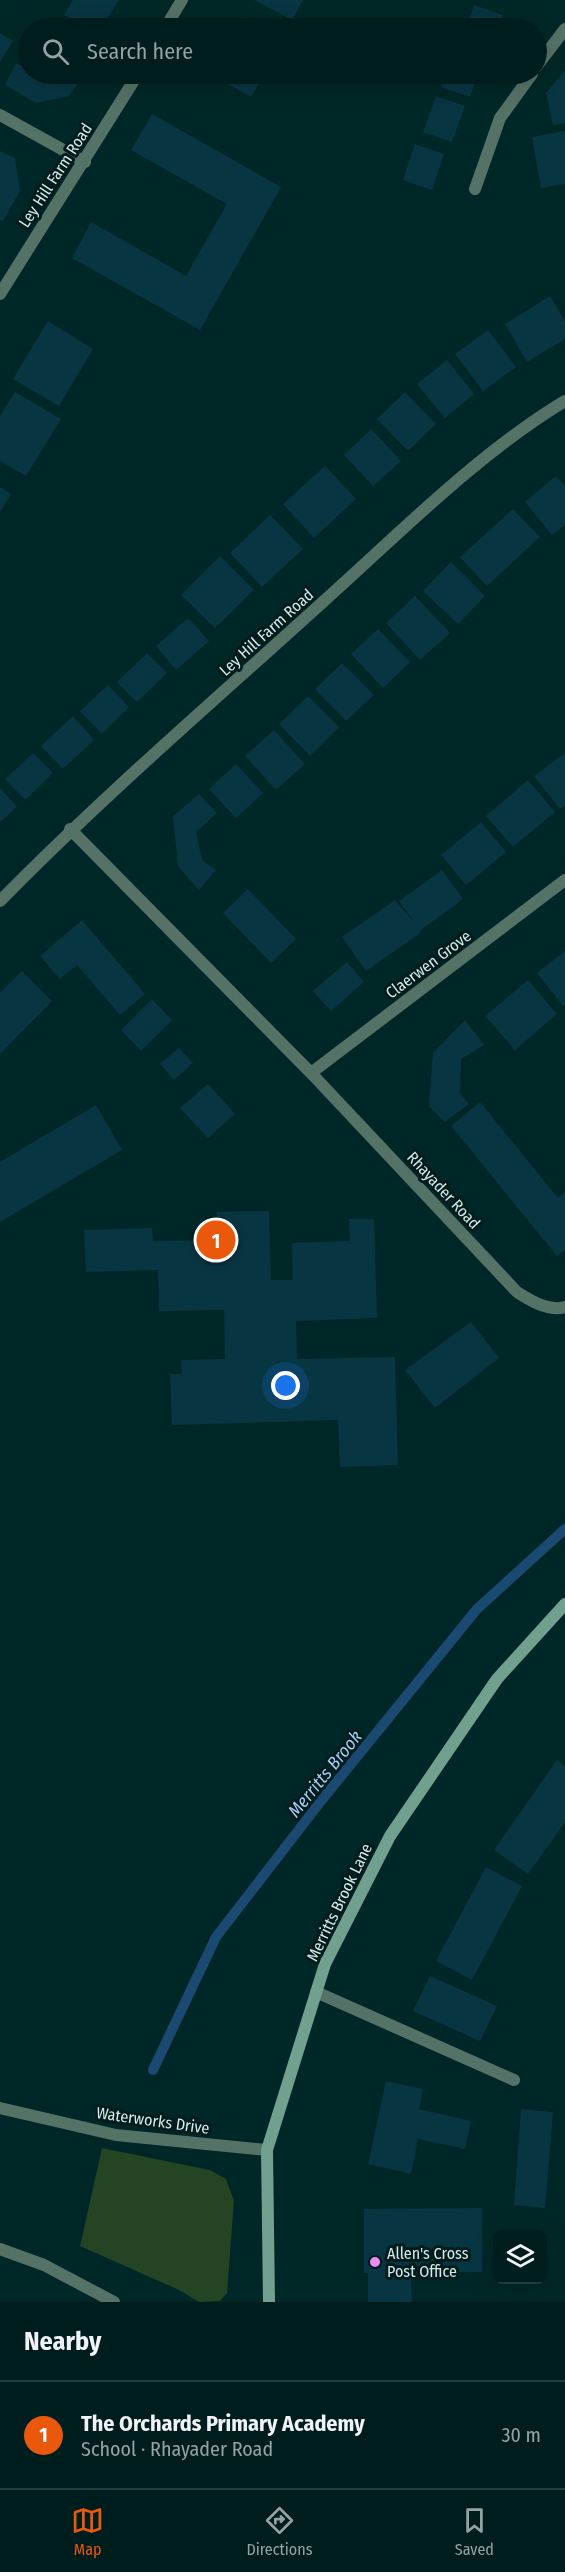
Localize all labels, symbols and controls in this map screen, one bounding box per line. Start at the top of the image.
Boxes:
search box [18,18,547,84]
icon: search [39,35,72,68]
text: Search here [87,38,193,65]
street label: Ley Hill Farm Road [15,120,96,231]
street label: Ley Hill Farm Road [215,585,317,680]
street label: Claerwen Grove [382,926,475,1003]
street label: Rhayader Road [403,1148,484,1233]
pin: 1 [196,1218,236,1262]
your location [271,1371,300,1400]
water label: Merritts Brook [283,1726,367,1822]
street label: Merritts Brook Lane [303,1840,376,1964]
street label: Waterworks Drive [95,2103,211,2138]
map controls [493,2230,547,2284]
button: layers [493,2230,547,2284]
place label: Allen's Cross Post Office [387,2244,469,2281]
marker: Allen's Cross Post Office [368,2255,382,2269]
text: Nearby [24,2326,101,2357]
text: The Orchards Primary Academy [81,2410,365,2437]
text: 1 [39,2423,48,2447]
text: 30 m [501,2423,541,2447]
text: School · Rhayader Road [81,2437,273,2461]
tab: Map [71,2504,104,2559]
tab: Directions [246,2504,313,2559]
tab: Saved [455,2504,494,2559]

